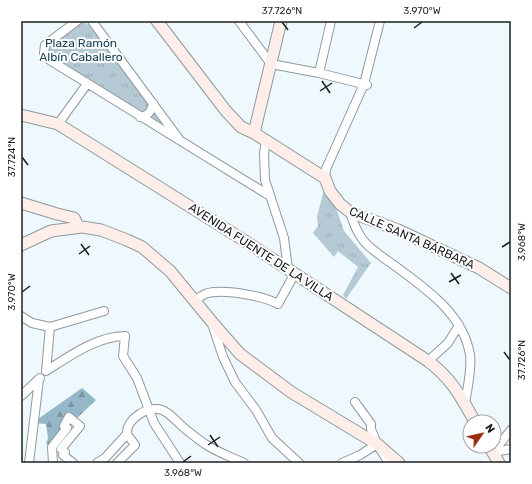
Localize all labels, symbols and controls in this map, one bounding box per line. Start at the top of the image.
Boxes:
text: 37.726°N [262,5,302,17]
text: 3.970°W [403,5,441,17]
park label: Plaza Ramón Albín Caballero [39,36,123,64]
text: 37.724°N [6,137,18,177]
street label: AVENIDA FUENTE DE LA VILLA [186,200,336,304]
street label: CALLE SANTA BÁRBARA [347,204,477,272]
text: 3.968°W [516,223,528,261]
text: 3.970°W [6,273,18,311]
text: 37.726°N [516,340,528,380]
north arrow [462,414,502,454]
text: N [482,422,498,436]
text: 3.968°W [164,467,202,479]

